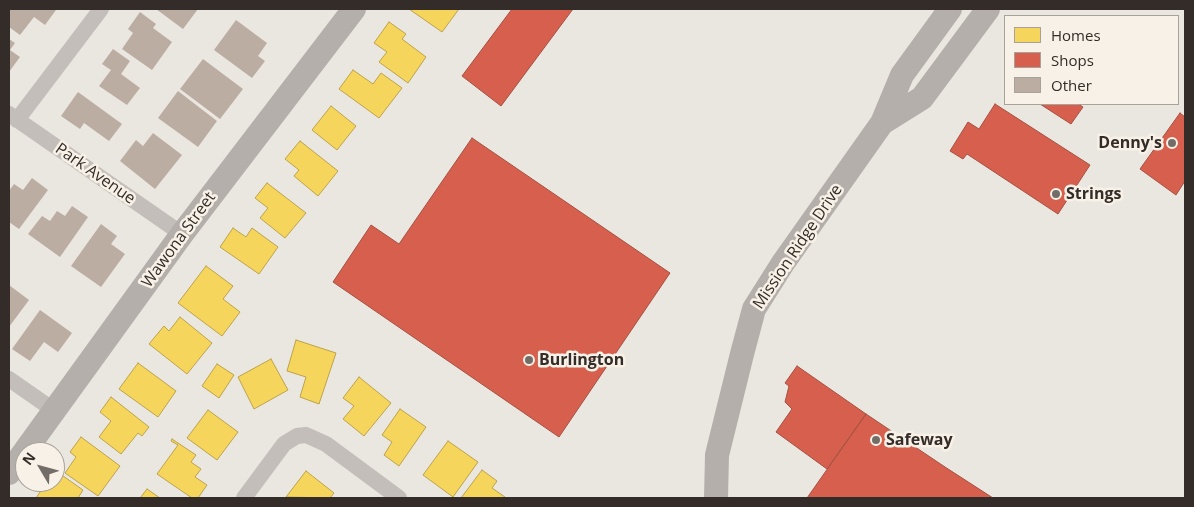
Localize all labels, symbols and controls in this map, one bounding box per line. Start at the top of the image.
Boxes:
legend [1004,15,1179,105]
text: Homes [1051,25,1101,45]
text: Shops [1051,50,1094,70]
text: Other [1051,75,1092,95]
place label: Denny's [1098,133,1162,153]
marker: Denny's [1166,137,1178,149]
street label: Park Avenue [51,139,139,209]
street label: Mission Ridge Drive [749,181,847,313]
place label: Strings [1066,184,1121,204]
marker: Strings [1050,188,1062,200]
street label: Wawona Street [138,189,220,291]
place label: Burlington [539,350,624,370]
marker: Burlington [523,354,535,366]
place label: Safeway [886,430,953,450]
marker: Safeway [870,434,882,446]
north arrow [15,442,65,492]
text: N [17,448,39,469]

